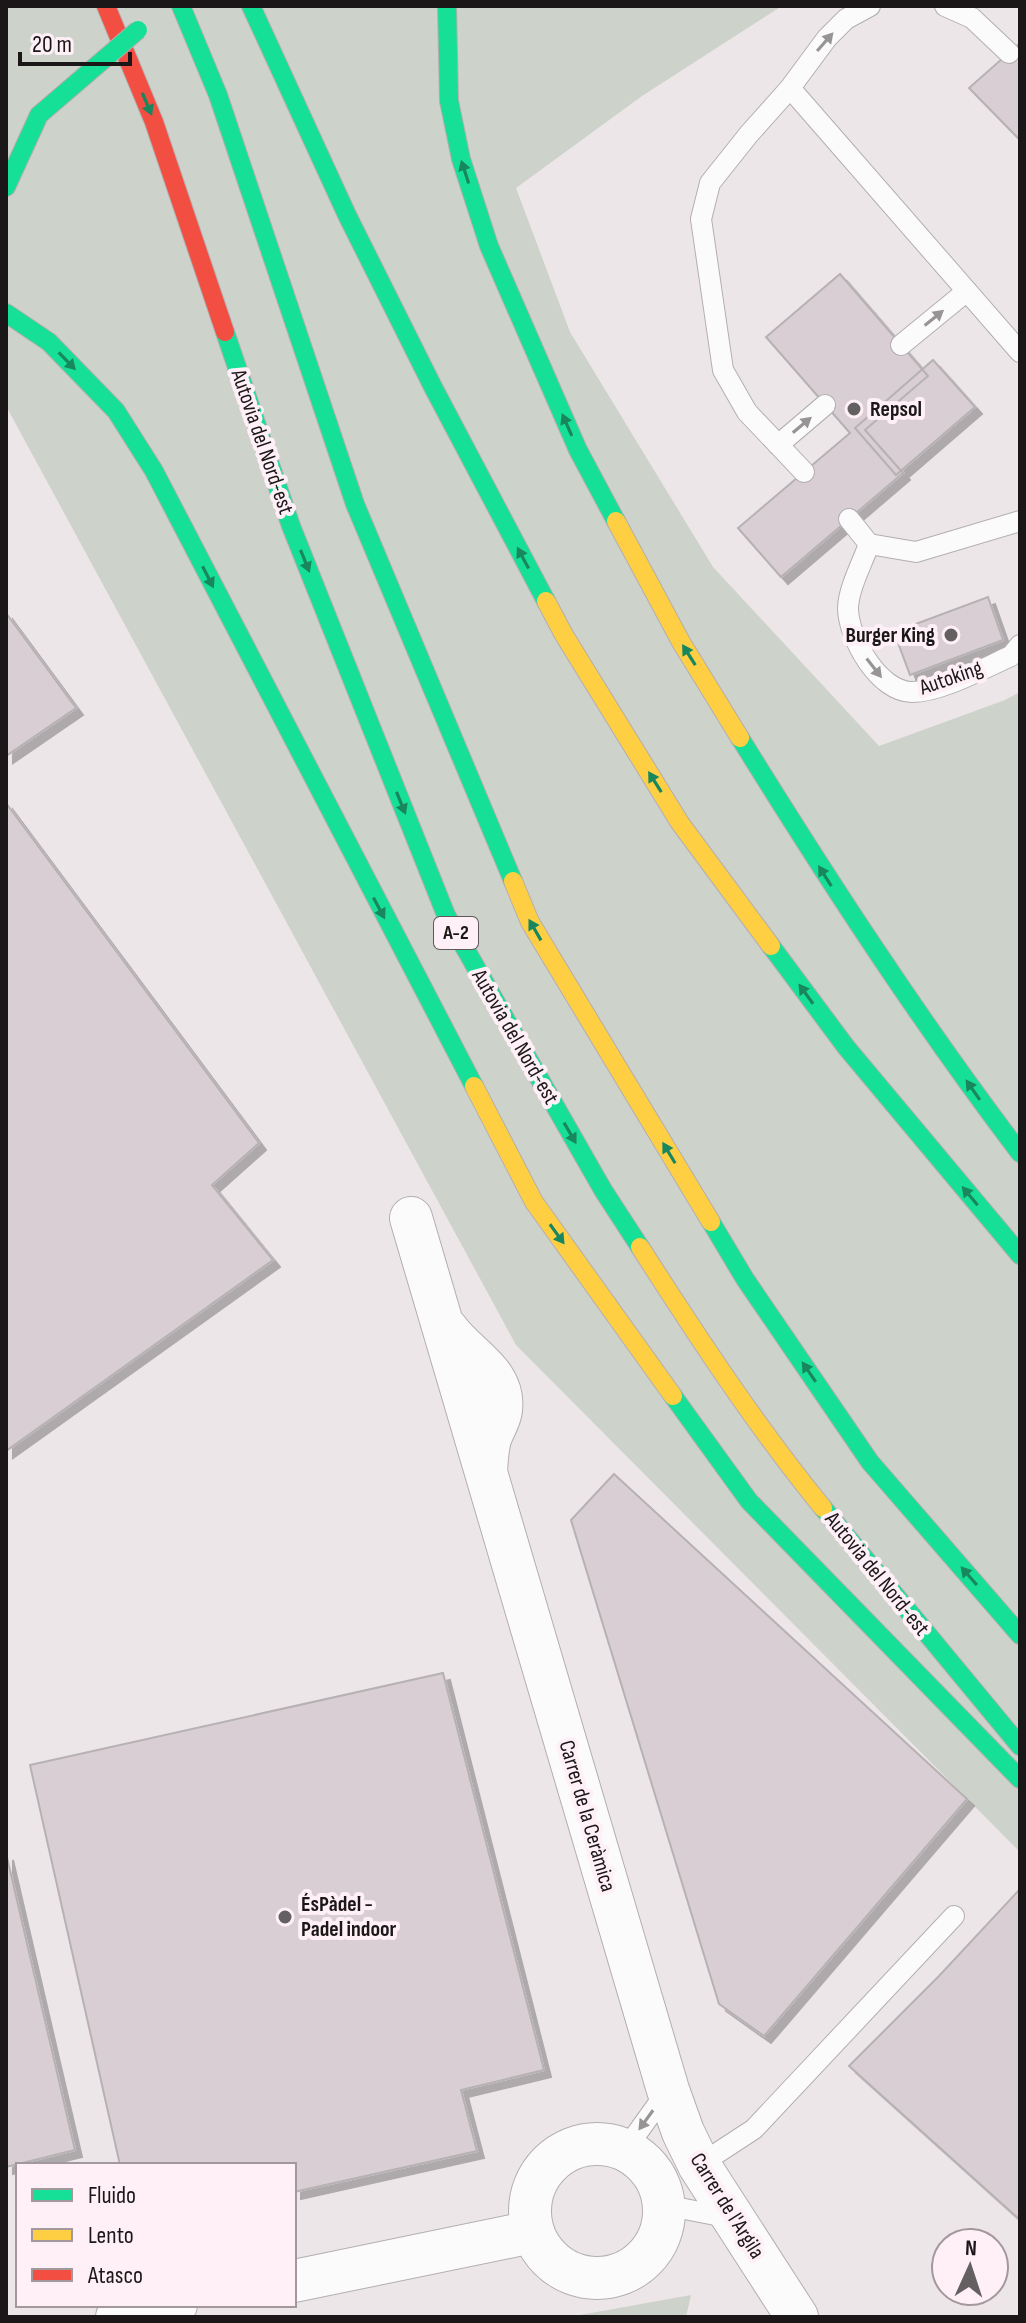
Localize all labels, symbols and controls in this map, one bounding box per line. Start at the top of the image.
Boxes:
scale bar [20,16,130,66]
text: 20 m [32,30,72,59]
one-way arrow [816,32,833,52]
one-way arrow [141,92,154,116]
one-way arrow [458,159,471,183]
one-way arrow [924,310,944,327]
one-way arrow [58,351,76,370]
street label: Autovia del Nord-est [224,365,299,518]
place label: Repsol [870,396,922,423]
marker: Repsol [845,400,863,418]
one-way arrow [561,413,574,437]
one-way arrow [792,417,812,434]
one-way arrow [517,547,530,570]
one-way arrow [299,549,312,573]
one-way arrow [201,566,215,588]
place label: Burger King [846,622,935,649]
marker: Burger King [942,626,960,644]
one-way arrow [682,644,696,666]
street label: Autoking [915,655,986,702]
one-way arrow [865,658,882,678]
one-way arrow [648,771,662,793]
one-way arrow [395,791,408,815]
one-way arrow [819,865,833,887]
one-way arrow [373,896,386,919]
road number: A-2 [434,917,478,949]
one-way arrow [528,919,542,941]
street label: Autovia del Nord-est [465,964,565,1110]
one-way arrow [799,983,815,1004]
one-way arrow [966,1080,981,1101]
one-way arrow [563,1122,577,1144]
one-way arrow [662,1142,676,1164]
one-way arrow [962,1186,979,1206]
one-way arrow [549,1223,564,1244]
one-way arrow [802,1361,816,1383]
street label: Autovia del Nord-est [818,1506,935,1642]
one-way arrow [961,1567,978,1587]
street label: Carrer de la Ceràmica [552,1737,622,1895]
place label: ÉsPàdel - Padel indoor [301,1891,397,1943]
marker: ÉsPàdel - Padel indoor [276,1908,294,1926]
one-way arrow [639,2110,655,2130]
street label: Carrer de l'Argila [684,2148,770,2264]
legend [16,2163,296,2307]
text: Fluido [88,2181,136,2210]
text: Lento [88,2221,134,2250]
north arrow [930,2227,1010,2307]
text: N [964,2235,978,2262]
text: Atasco [87,2261,143,2290]

